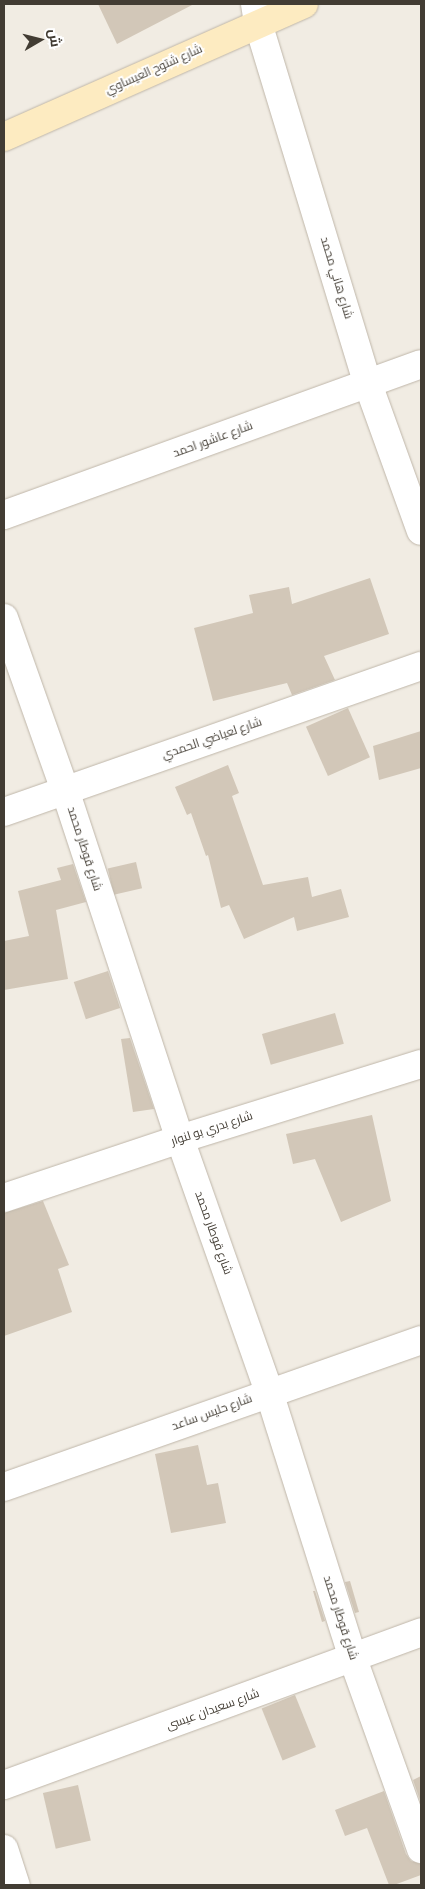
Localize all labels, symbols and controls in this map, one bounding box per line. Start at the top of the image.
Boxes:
north arrow [15,15,65,65]
text: ش [46,28,64,48]
street label: شارع شتوح العيساوي [103,42,205,98]
street label: شارع هاني محمد [317,235,355,321]
street label: شارع عاشور احمد [171,419,255,461]
street label: شارع لعياضي الحمدي [160,715,264,763]
street label: شارع قوطار محمد [64,805,104,893]
street label: شارع بدري بو لنوار [169,1109,255,1149]
street label: شارع قوطار محمد [191,1189,235,1277]
street label: شارع حليس ساعد [170,1392,254,1434]
street label: شارع قوطار محمد [320,1574,360,1662]
street label: شارع سعيدان عيسى [165,1686,261,1734]

